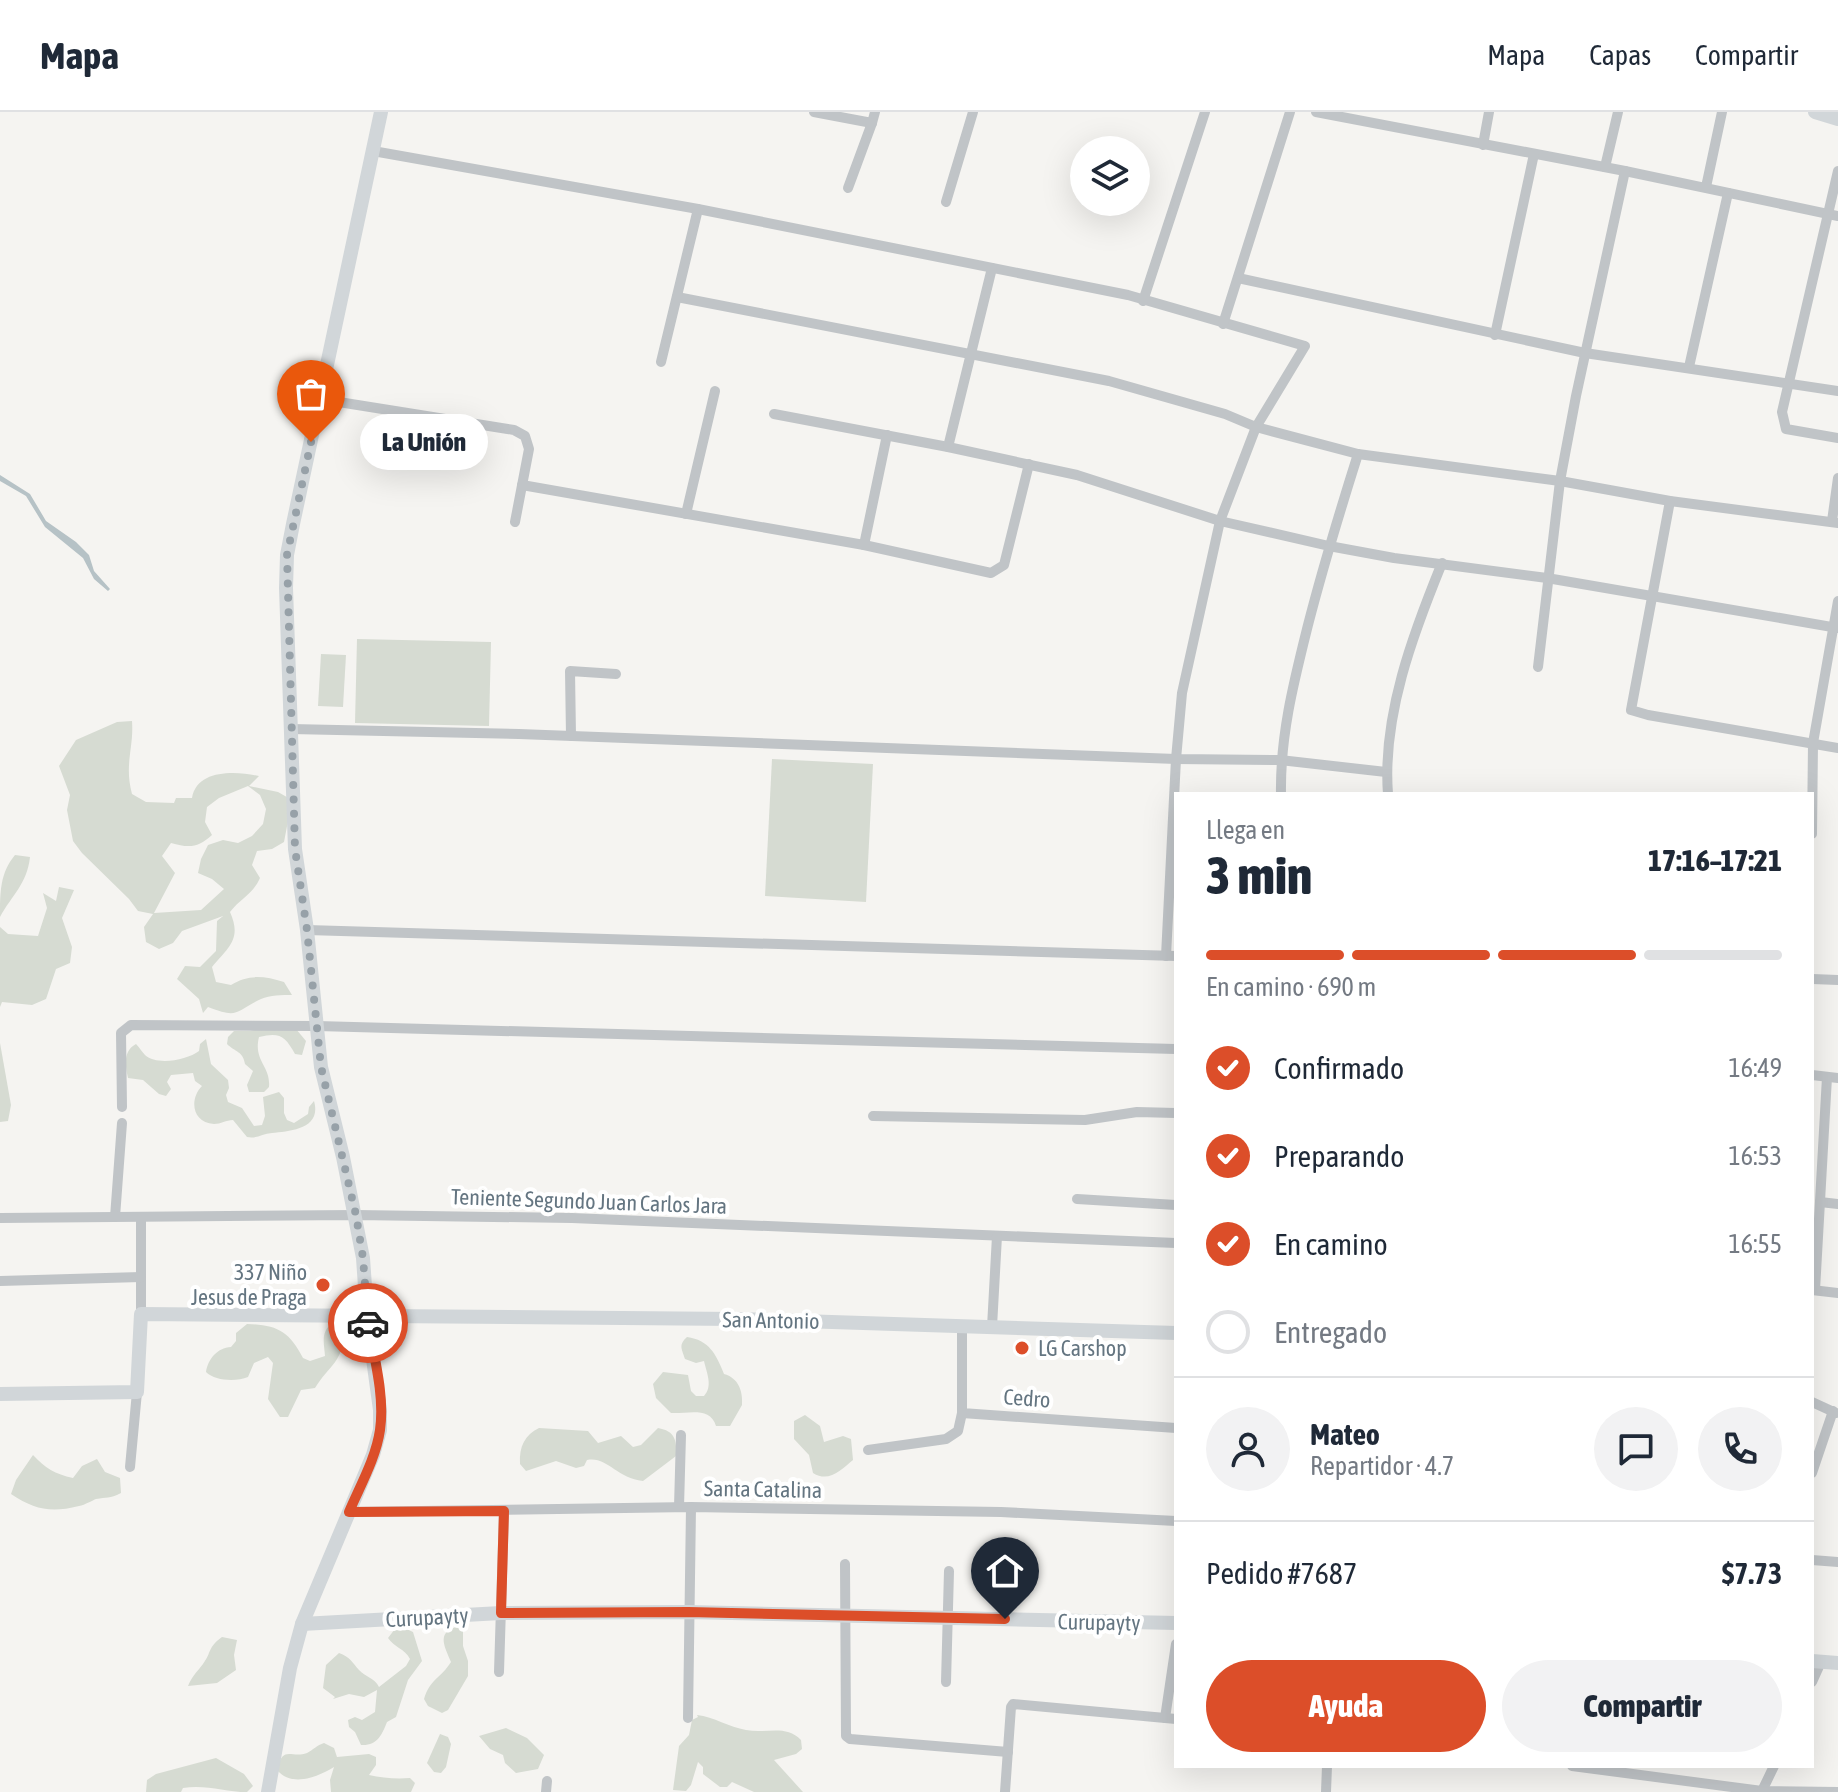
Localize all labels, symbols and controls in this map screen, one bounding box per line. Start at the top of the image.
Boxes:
text: Mapa [40,34,119,77]
text: Mapa [1487,39,1545,71]
text: Capas [1589,39,1651,71]
text: Compartir [1695,39,1798,71]
map controls [1070,136,1150,216]
button: layers [1070,136,1150,216]
pin [277,360,345,442]
icon: bag [289,372,333,416]
callout: La Unión [359,414,487,470]
text: La Unión [382,427,466,457]
text: Llega en [1206,815,1285,845]
text: 17:16–17:21 [1648,843,1782,877]
text: 3 min [1206,845,1312,905]
text: En camino · 690 m [1206,972,1376,1002]
icon: check [1206,1046,1250,1090]
text: Confirmado [1274,1051,1404,1085]
text: 16:49 [1728,1053,1782,1083]
icon: check [1206,1134,1250,1178]
text: Preparando [1274,1139,1404,1173]
text: 16:53 [1728,1141,1782,1171]
street label: Teniente Segundo Juan Carlos Jara [451,1183,727,1219]
icon: check [1206,1222,1250,1266]
text: En camino [1274,1227,1388,1261]
text: 16:55 [1728,1229,1782,1259]
place label: 337 Niño Jesus de Praga [191,1259,307,1310]
marker: 337 Niño Jesus de Praga [314,1276,332,1294]
courier [328,1283,408,1363]
icon: car [346,1301,390,1345]
street label: San Antonio [722,1306,820,1334]
text: Entregado [1274,1315,1387,1349]
place label: LG Carshop [1038,1335,1127,1361]
marker: LG Carshop [1013,1339,1031,1357]
street label: Cedro [1003,1383,1051,1413]
button: person [1206,1407,1290,1491]
button: chat [1594,1407,1678,1491]
button: phone [1698,1407,1782,1491]
text: Mateo [1310,1417,1380,1451]
text: Repartidor · 4.7 [1310,1451,1454,1481]
street label: Santa Catalina [704,1475,822,1503]
pin [971,1537,1039,1619]
icon: home [983,1549,1027,1593]
text: Pedido #7687 [1206,1556,1357,1590]
text: $7.73 [1722,1556,1782,1590]
street label: Curupayty [385,1602,469,1632]
street label: Curupayty [1057,1608,1141,1636]
button: Ayuda [1206,1660,1486,1752]
button: Compartir [1502,1660,1782,1752]

